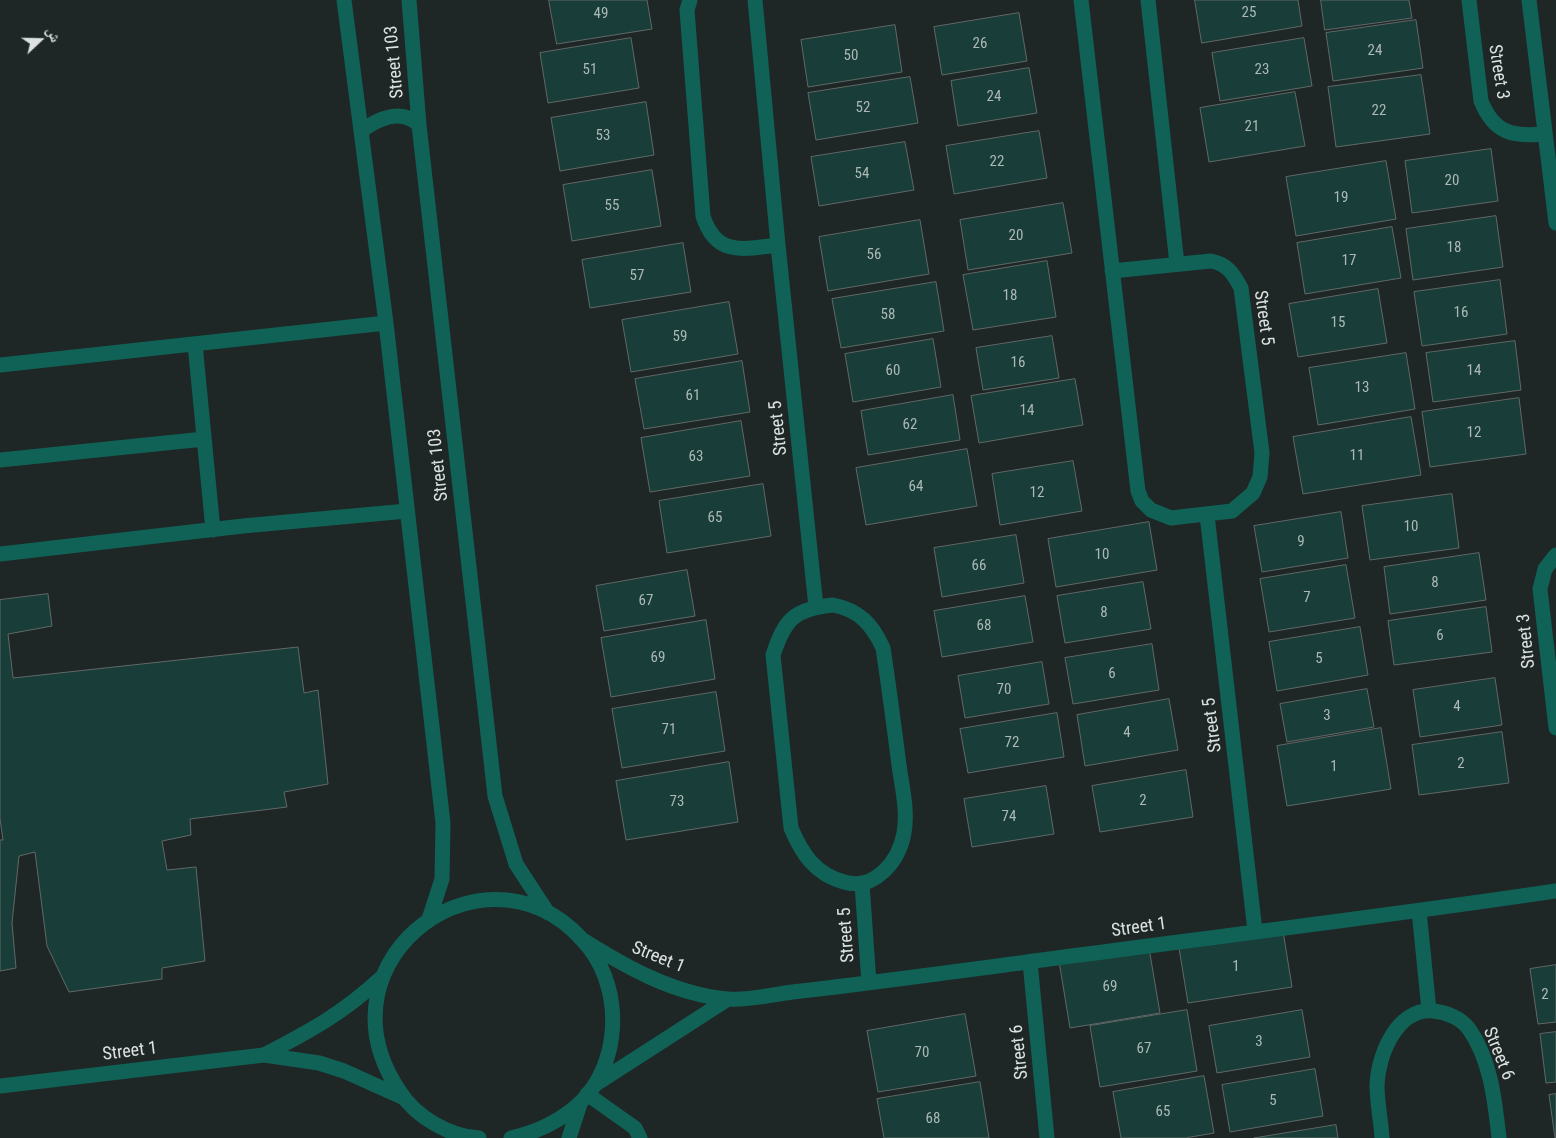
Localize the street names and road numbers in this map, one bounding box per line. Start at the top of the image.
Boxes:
street label: Street 103 [381,25,409,99]
street label: Street 3 [1483,43,1513,101]
street label: Street 5 [1248,289,1278,347]
street label: Street 5 [765,399,793,457]
street label: Street 103 [424,428,454,502]
street label: Street 3 [1513,612,1541,670]
street label: Street 5 [1199,696,1227,754]
street label: Street 5 [834,907,860,963]
street label: Street 1 [1110,913,1168,943]
street label: Street 1 [628,938,688,978]
street label: Street 6 [1006,1023,1034,1081]
street label: Street 6 [1478,1024,1518,1084]
street label: Street 1 [101,1038,159,1066]

